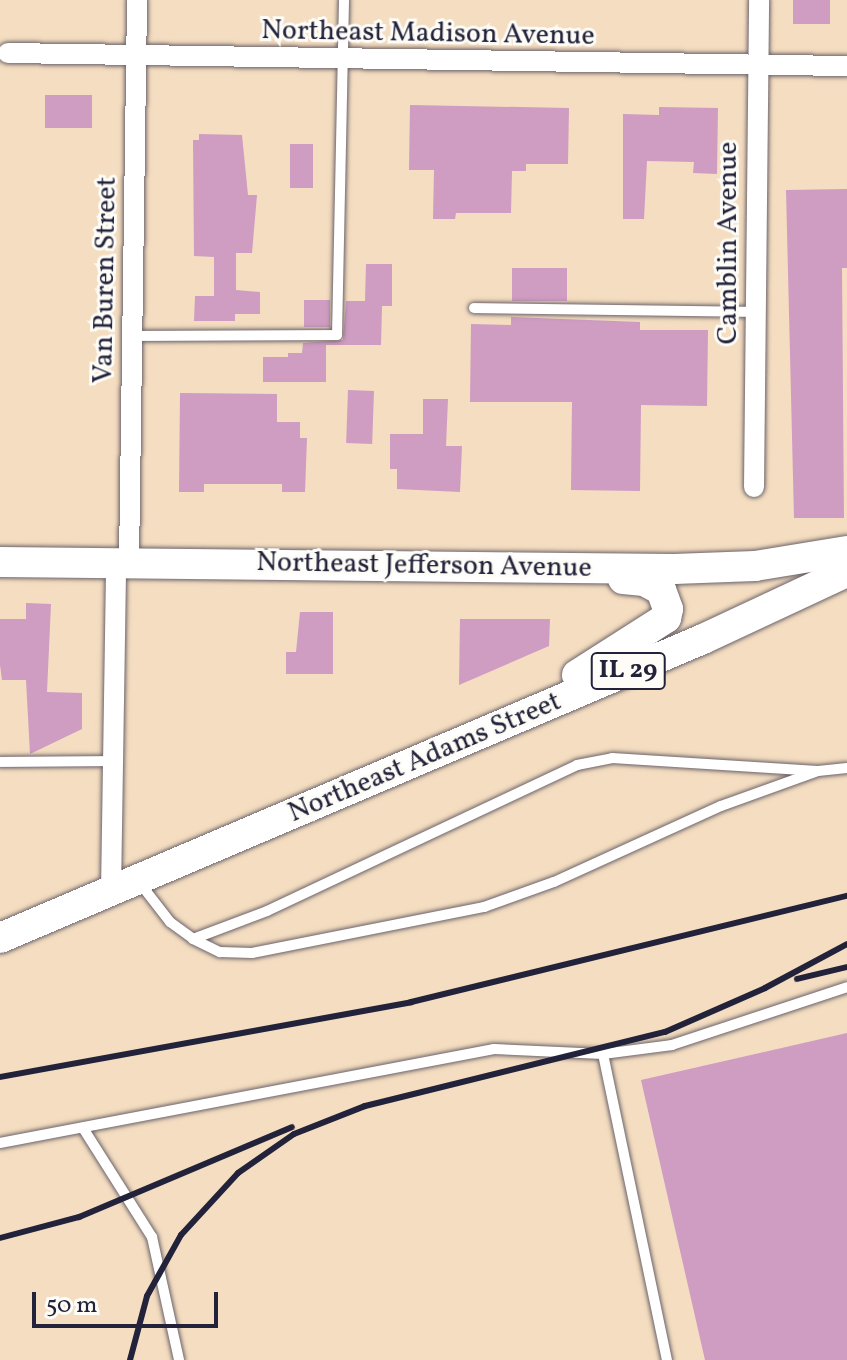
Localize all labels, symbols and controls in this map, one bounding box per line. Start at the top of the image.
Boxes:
street label: Northeast Madison Avenue [261,14,595,54]
street label: Camblin Avenue [712,142,746,344]
street label: Van Buren Street [87,176,125,384]
street label: Northeast Jefferson Avenue [256,546,592,586]
road number: IL 29 [590,649,666,693]
street label: Northeast Adams Street [283,685,567,831]
scale bar [36,1276,222,1326]
text: 50 m [46,1289,98,1323]

